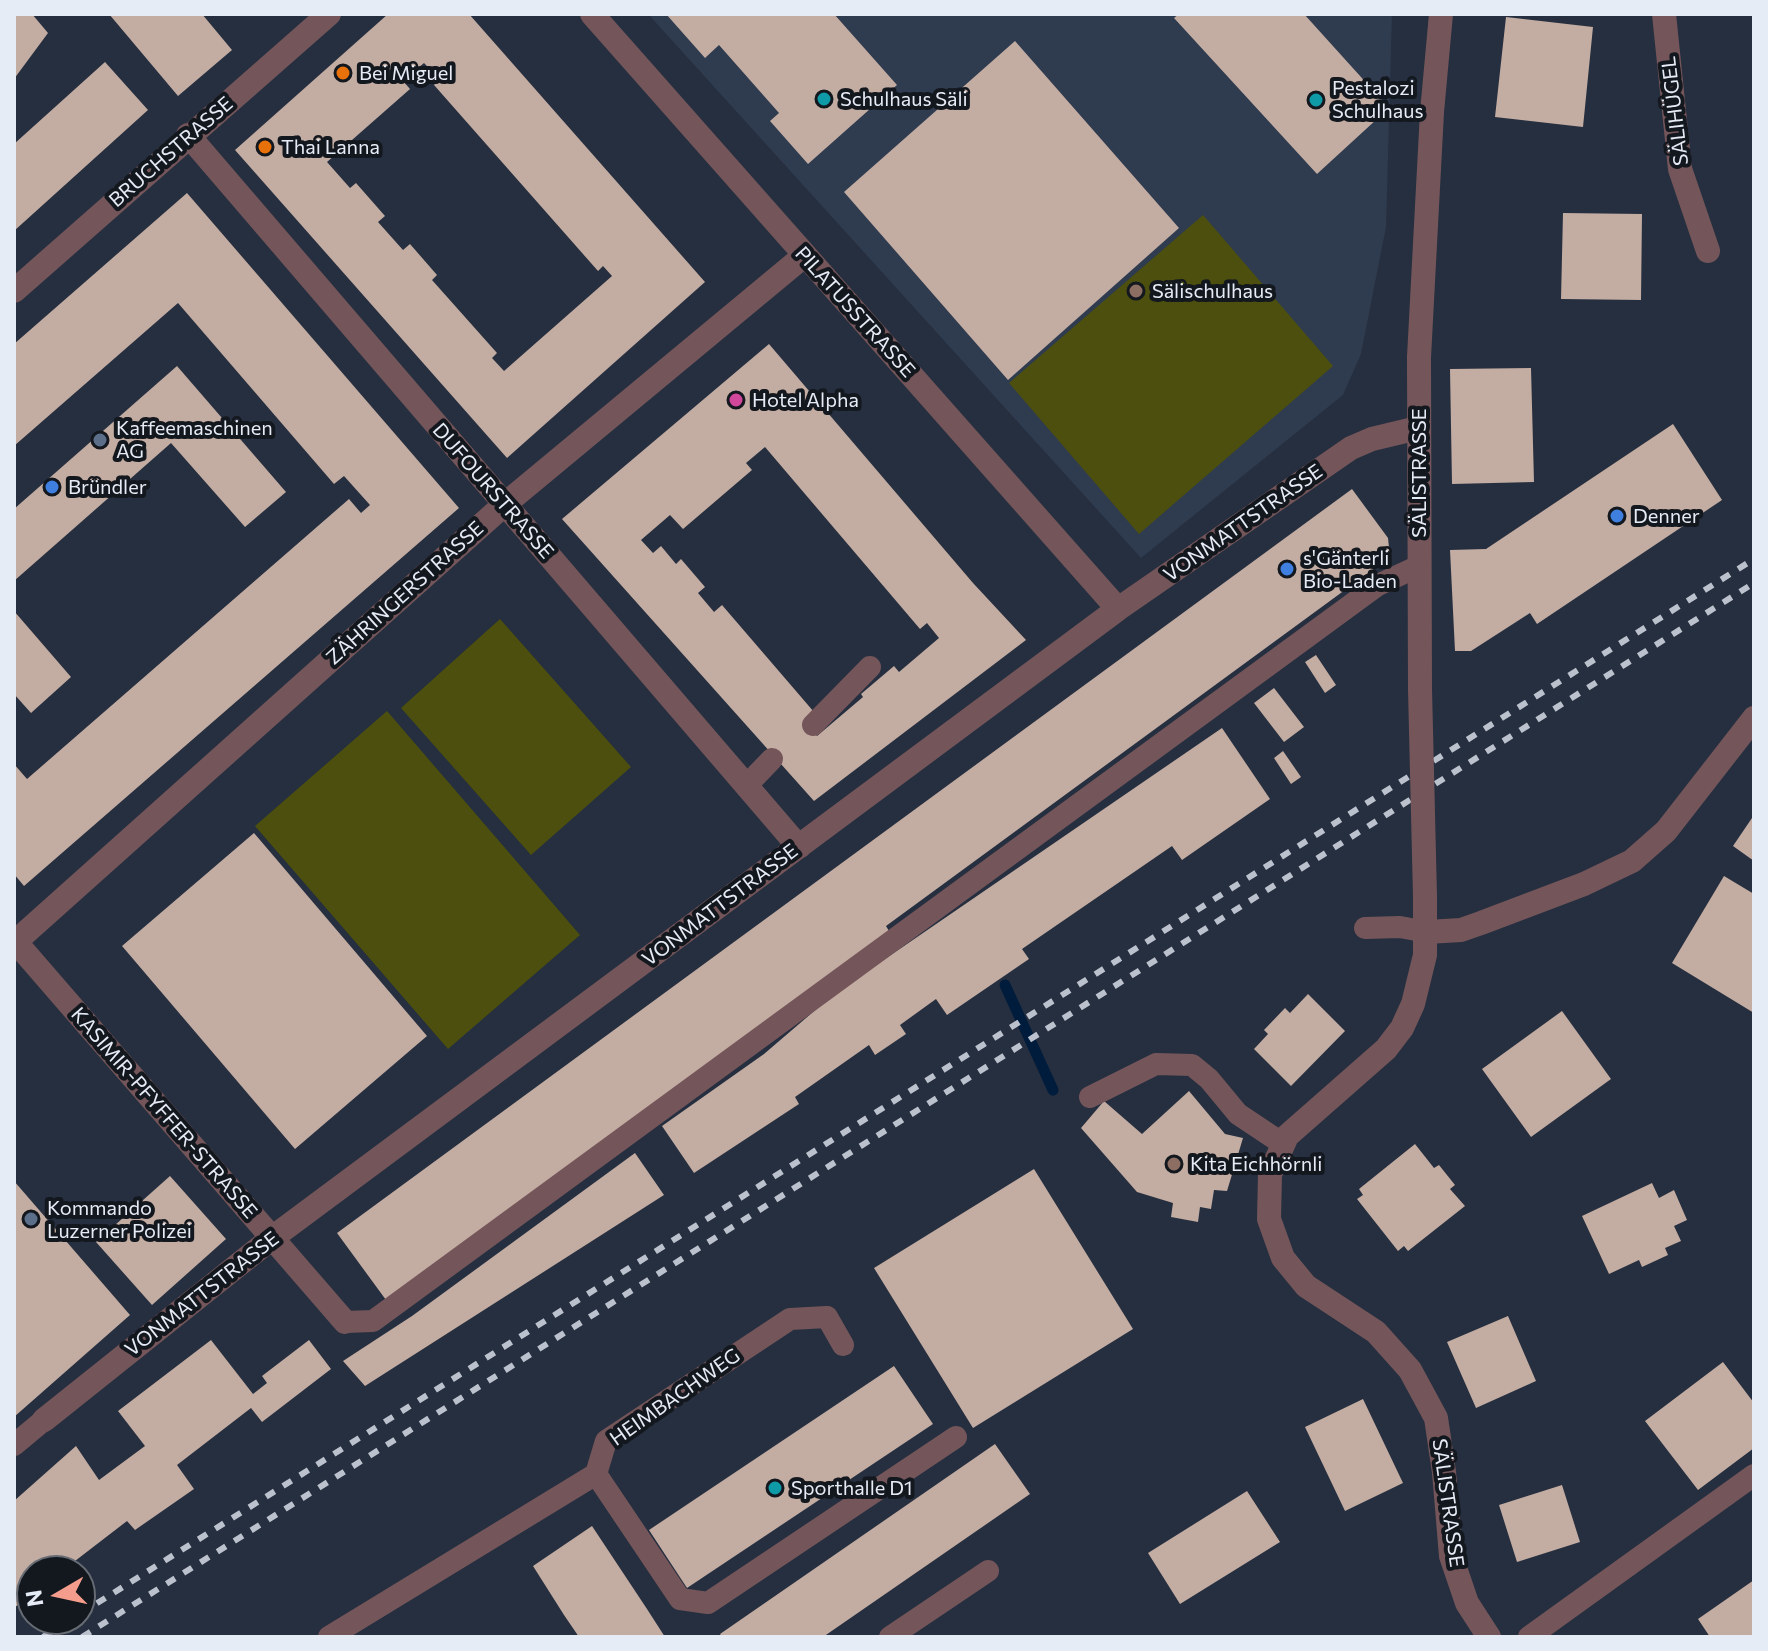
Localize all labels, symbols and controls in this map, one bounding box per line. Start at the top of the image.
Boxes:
street label: SÄLIHÜGEL [1656,55,1694,167]
place label: Bei Miguel [359,61,453,85]
marker: Bei Miguel [334,64,352,82]
place label: Pestalozi Schulhaus [1332,76,1424,123]
place label: Schulhaus Säli [840,87,968,111]
marker: Schulhaus Säli [815,90,833,108]
marker: Pestalozi Schulhaus [1307,91,1325,109]
street label: BRUCHSTRASSE [104,92,238,212]
place label: Thai Lanna [281,135,380,159]
marker: Thai Lanna [256,138,274,156]
street label: PILATUSSTRASSE [790,242,920,382]
place label: Sälischulhaus [1152,279,1273,303]
marker: Sälischulhaus [1127,282,1145,300]
place label: Hotel Alpha [752,388,859,412]
marker: Hotel Alpha [727,391,745,409]
street label: SÄLISTRASSE [1407,408,1431,538]
place label: Kaffeemaschinen AG [116,416,273,463]
street label: DUFOURSTRASSE [428,418,558,564]
marker: Kaffeemaschinen AG [91,431,109,449]
street label: VONMATTSTRASSE [1159,459,1327,587]
place label: Bründler [68,475,147,499]
marker: Bründler [43,478,61,496]
place label: Denner [1633,504,1700,528]
marker: Denner [1608,507,1626,525]
street label: ZÄHRINGERSTRASSE [322,516,488,670]
place label: s'Gänterli Bio-Laden [1303,546,1397,593]
marker: s'Gänterli Bio-Laden [1278,560,1296,578]
street label: VONMATTSTRASSE [638,839,802,971]
street label: KASIMIR-PFYFFER-STRASSE [66,1003,262,1223]
place label: Kita Eichhörnli [1190,1152,1322,1176]
marker: Kita Eichhörnli [1165,1155,1183,1173]
place label: Kommando Luzerner Polizei [47,1196,192,1243]
marker: Kommando Luzerner Polizei [22,1210,40,1228]
street label: VONMATTSTRASSE [120,1227,284,1361]
street label: HEIMBACHWEG [605,1343,745,1451]
street label: SÄLISTRASSE [1427,1437,1469,1569]
place label: Sporthalle D1 [791,1476,912,1500]
marker: Sporthalle D1 [766,1479,784,1497]
north arrow [16,1555,96,1635]
text: N [19,1588,48,1609]

